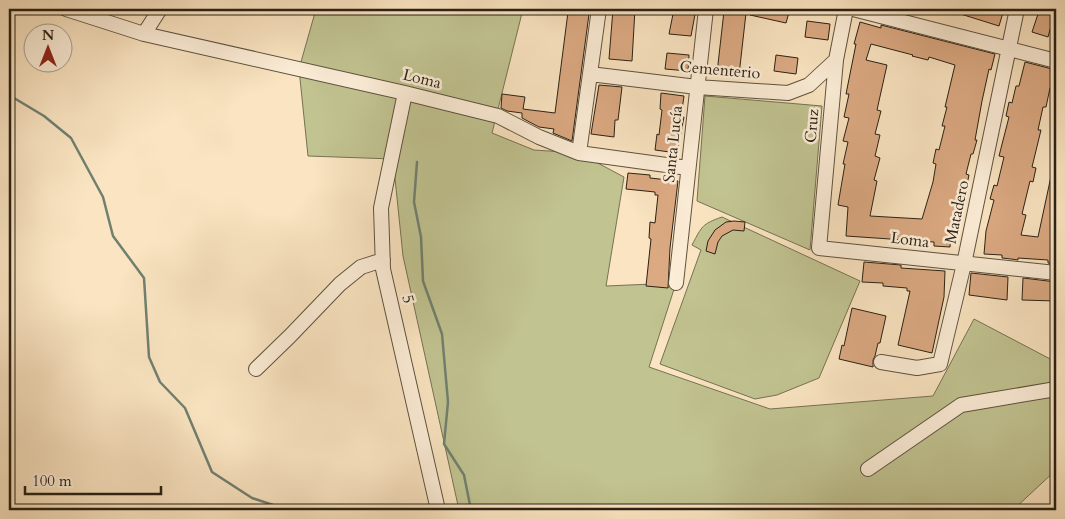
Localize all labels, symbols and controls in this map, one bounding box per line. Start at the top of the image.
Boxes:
north arrow [22,22,72,72]
text: N [42,26,54,45]
street label: Cementerio [679,56,761,85]
street label: Loma [401,64,444,94]
street label: Santa Lucía [658,104,688,184]
street label: Cruz [800,108,824,144]
street label: Matadero [940,178,975,246]
street label: Loma [889,227,931,253]
street label: 5 [396,293,420,305]
scale bar [25,464,161,496]
text: 100 m [32,471,72,491]

